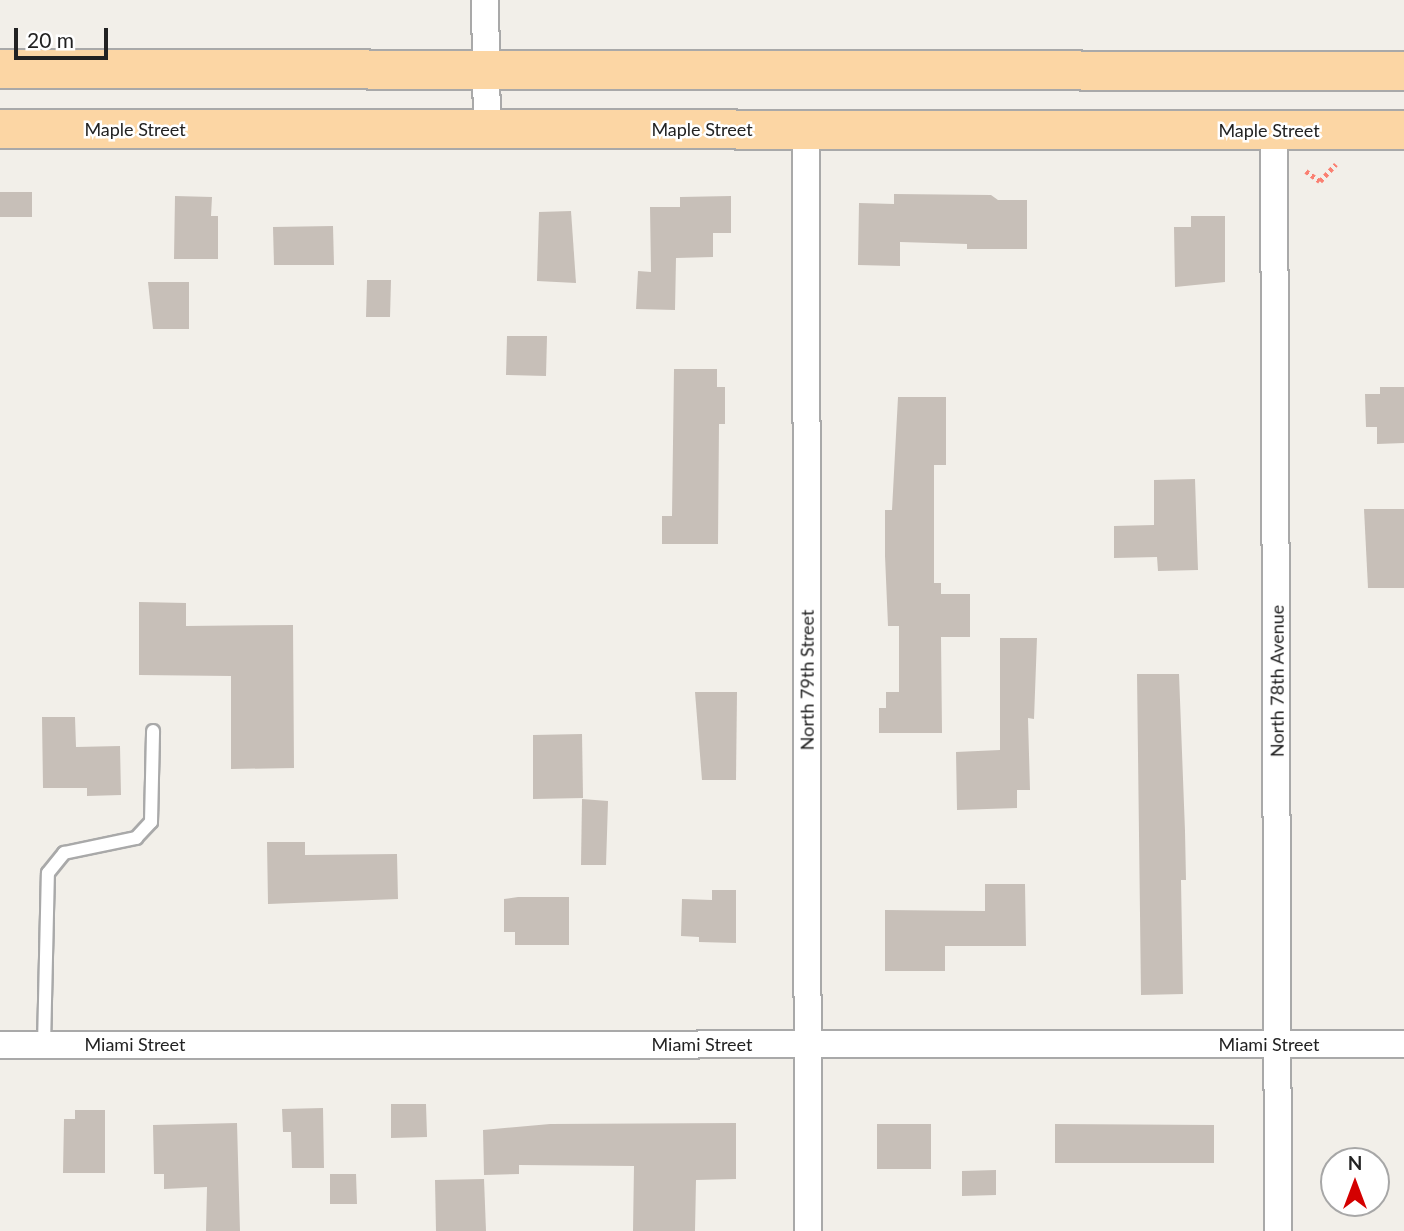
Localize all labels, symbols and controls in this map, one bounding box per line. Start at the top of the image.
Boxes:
scale bar [18,14,112,58]
text: 20 m [27,27,74,52]
street label: Maple Street [84,118,186,140]
street label: Maple Street [651,118,753,140]
street label: Maple Street [1218,119,1320,141]
street label: North 78th Avenue [1266,605,1288,757]
street label: North 79th Street [796,610,818,750]
street label: Miami Street [85,1033,185,1055]
street label: Miami Street [652,1033,752,1055]
street label: Miami Street [1219,1033,1319,1055]
north arrow [1320,1147,1390,1217]
text: N [1348,1151,1362,1174]

